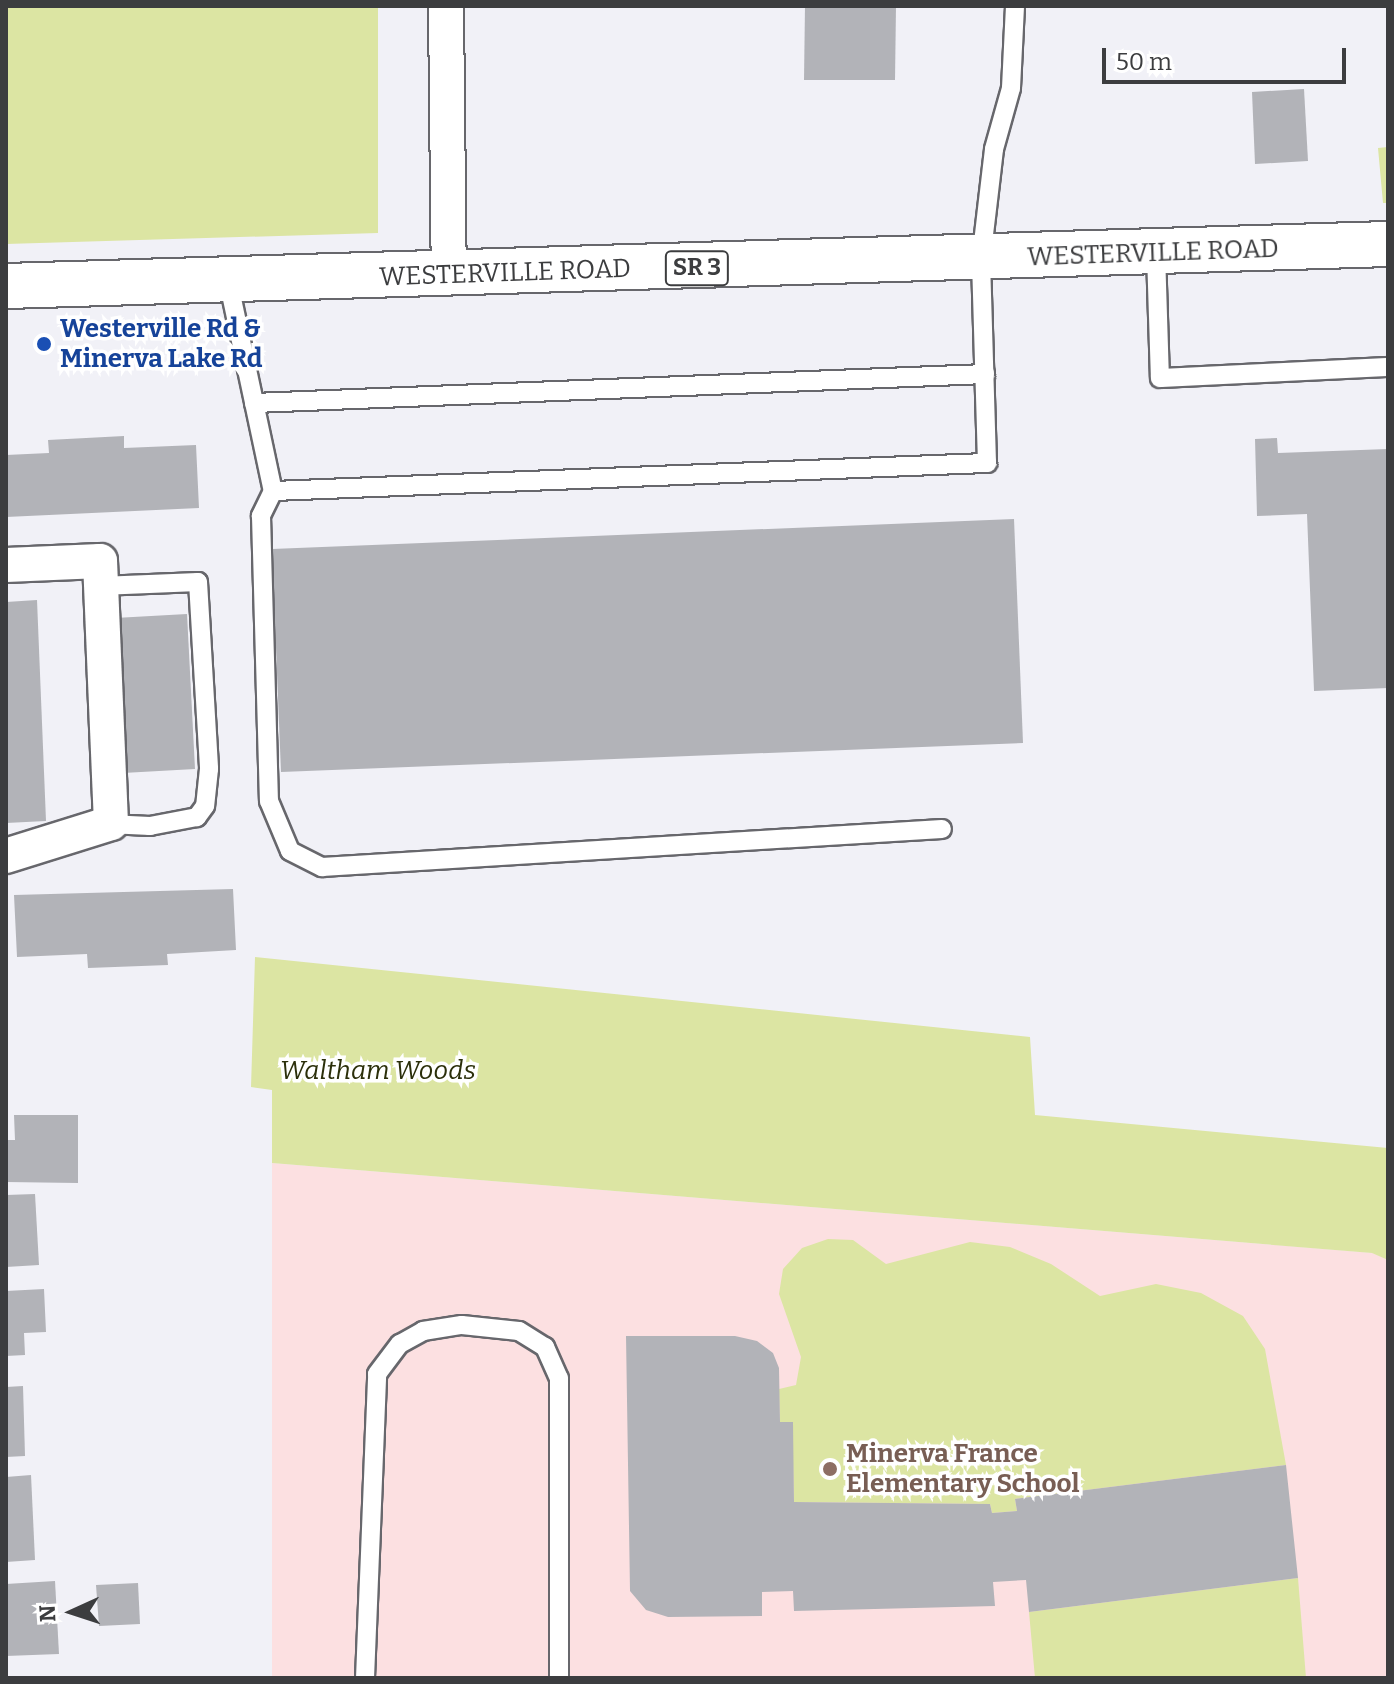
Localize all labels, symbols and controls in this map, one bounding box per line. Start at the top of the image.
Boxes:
scale bar [1106,32,1350,82]
text: 50 m [1116,48,1172,76]
street label: WESTERVILLE ROAD [1027,233,1279,273]
road number: SR 3 [663,248,731,288]
street label: WESTERVILLE ROAD [379,253,631,293]
place label: Westerville Rd & Minerva Lake Rd [60,313,263,374]
marker: Westerville Rd & Minerva Lake Rd [35,335,53,353]
park label: Waltham Woods [280,1055,476,1087]
place label: Minerva France Elementary School [846,1438,1080,1500]
marker: Minerva France Elementary School [821,1460,839,1478]
north arrow [32,1572,112,1652]
text: N [34,1604,61,1622]

